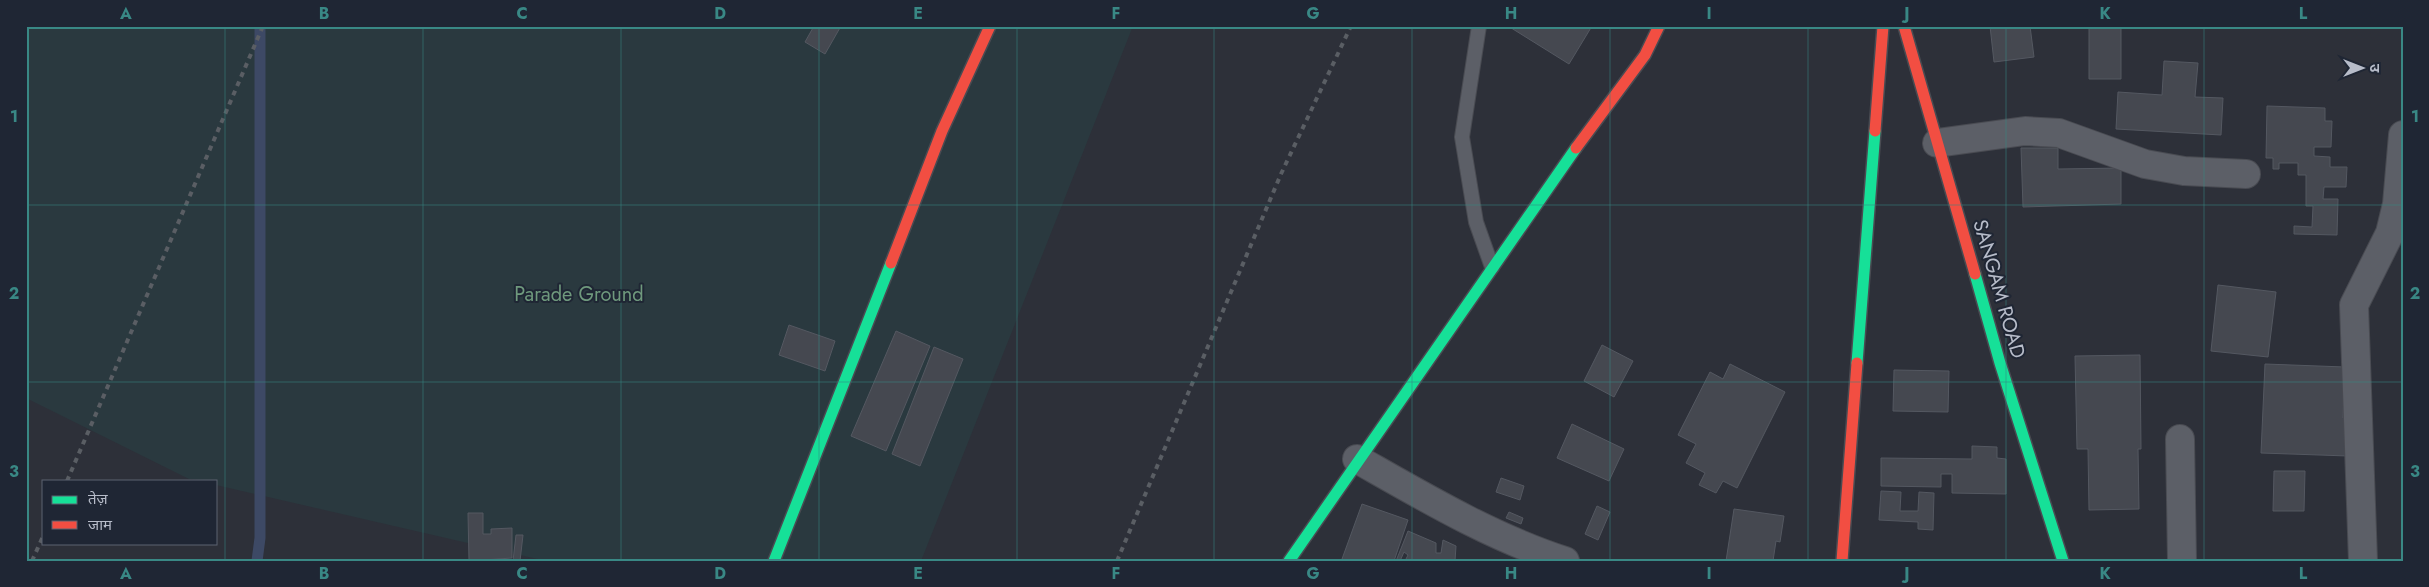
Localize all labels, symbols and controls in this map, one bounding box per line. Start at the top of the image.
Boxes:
text: A [119,2,132,25]
text: B [319,2,329,25]
text: C [516,2,528,25]
text: D [714,2,726,25]
text: E [913,2,923,25]
text: F [1112,2,1120,25]
text: G [1306,2,1320,25]
text: H [1505,2,1517,25]
text: I [1706,2,1712,25]
text: J [1901,2,1910,25]
text: K [2099,2,2111,25]
text: L [2299,2,2308,25]
north arrow [2336,42,2386,92]
text: उ [2365,64,2385,73]
text: 1 [10,105,18,128]
text: 1 [2411,105,2419,128]
street label: SANGAM ROAD [1965,216,2033,362]
park label: Parade Ground [514,280,644,309]
text: 2 [9,282,19,305]
text: 2 [2410,282,2420,305]
text: 3 [9,460,19,483]
text: 3 [2410,460,2420,483]
legend [42,480,218,544]
text: तेज़ [88,488,109,510]
text: जाम [88,514,113,536]
text: A [119,562,132,585]
text: B [319,562,329,585]
text: C [516,562,528,585]
text: D [714,562,726,585]
text: E [913,562,923,585]
text: F [1112,562,1120,585]
text: G [1306,562,1320,585]
text: H [1505,562,1517,585]
text: I [1706,562,1712,585]
text: J [1901,562,1910,585]
text: K [2099,562,2111,585]
text: L [2299,562,2308,585]

